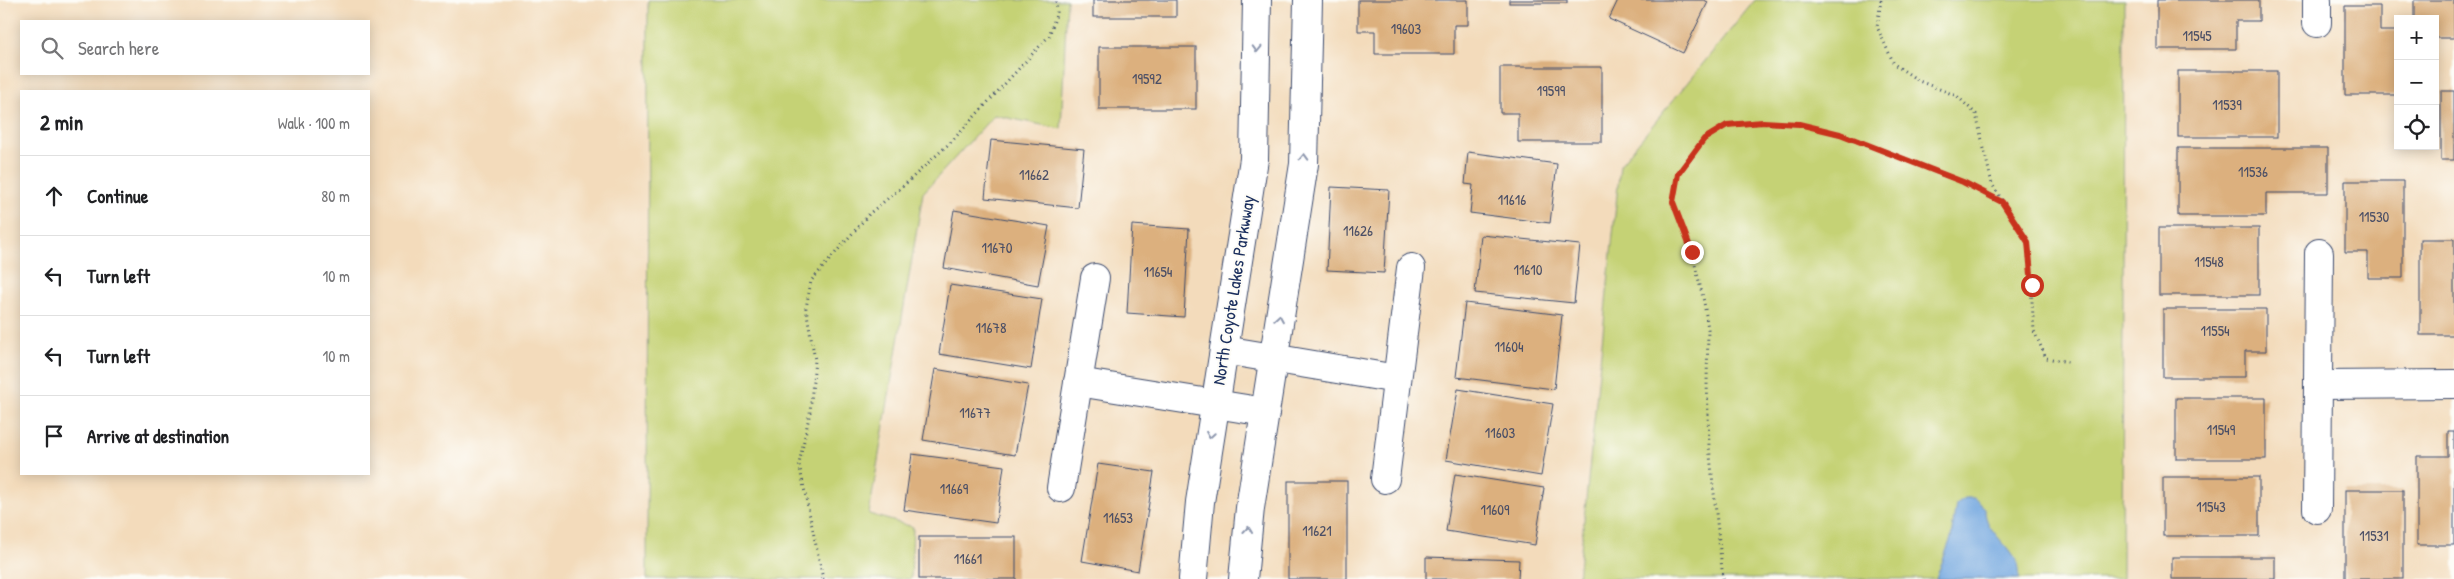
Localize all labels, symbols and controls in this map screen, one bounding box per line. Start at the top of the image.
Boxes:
map controls [2394,15,2439,150]
button: + [2394,15,2439,60]
house number: 19603 [1391,18,1421,39]
search box [20,20,370,75]
house number: 11545 [2182,25,2212,46]
icon: search [38,34,66,62]
text: Search here [78,35,159,61]
one-way arrow [1251,45,1262,53]
button: − [2394,60,2439,105]
house number: 19592 [1132,68,1162,89]
house number: 19599 [1537,80,1566,101]
house number: 11539 [2212,94,2242,115]
button: locate [2394,105,2439,150]
text: 2 min [40,108,83,137]
text: Walk · 100 m [278,112,350,134]
one-way arrow [1299,153,1309,161]
house number: 11536 [2238,161,2268,182]
house number: 11662 [1019,164,1049,185]
icon: ahead [40,182,68,210]
text: Continue [87,183,148,209]
text: 80 m [321,185,350,207]
house number: 11616 [1498,189,1526,210]
street label: North Coyote Lakes Parkwway [1206,193,1260,387]
house number: 11530 [2359,206,2390,227]
house number: 11626 [1343,220,1373,241]
house number: 11670 [981,237,1013,258]
route end [1681,241,1704,264]
house number: 11548 [2194,251,2224,272]
house number: 11610 [1513,259,1543,280]
house number: 11654 [1144,261,1173,282]
icon: left [40,262,68,290]
text: Turn left [87,263,150,289]
text: 10 m [322,265,350,287]
route start [2021,274,2044,297]
one-way arrow [1274,313,1284,322]
house number: 11678 [976,317,1006,338]
house number: 11554 [2200,320,2230,341]
house number: 11604 [1494,336,1524,357]
icon: left [40,342,68,370]
text: Turn left [87,343,150,369]
text: 10 m [322,345,350,367]
house number: 11677 [959,402,991,423]
house number: 11549 [2207,419,2236,440]
icon: arrive [40,422,68,450]
house number: 11603 [1485,422,1515,443]
text: Arrive at destination [87,423,229,449]
one-way arrow [1206,431,1216,440]
house number: 11669 [940,478,969,499]
house number: 11543 [2196,496,2226,517]
house number: 11609 [1480,499,1510,520]
house number: 11653 [1103,507,1133,528]
house number: 11621 [1302,520,1332,541]
house number: 11531 [2359,525,2389,546]
one-way arrow [1242,526,1253,534]
house number: 11661 [954,548,982,569]

